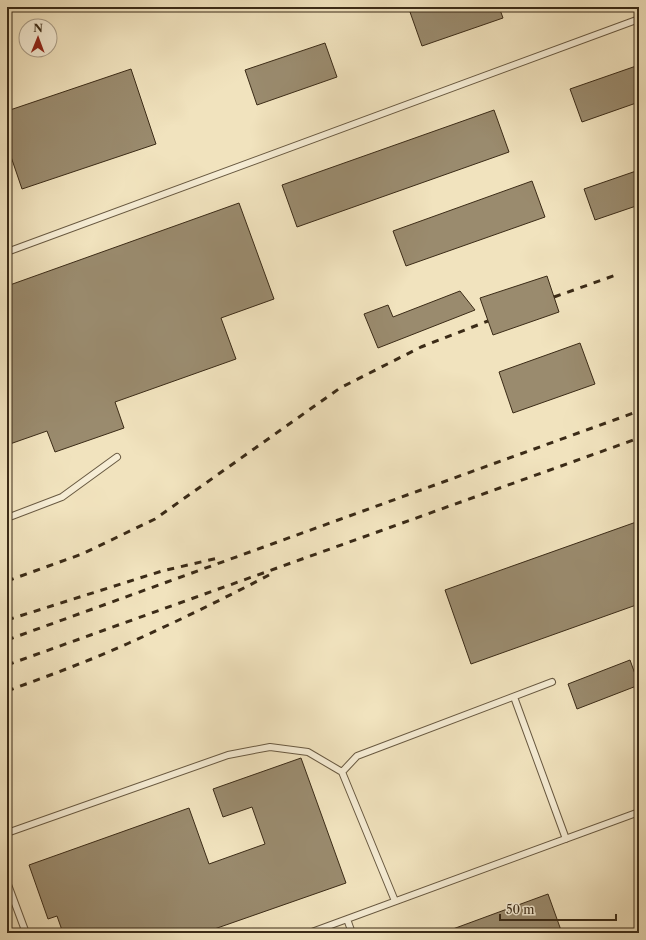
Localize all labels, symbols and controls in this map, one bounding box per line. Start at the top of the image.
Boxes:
north arrow [18,18,58,58]
text: N [33,21,44,35]
scale bar [500,896,616,922]
text: 50 m [506,902,535,917]

